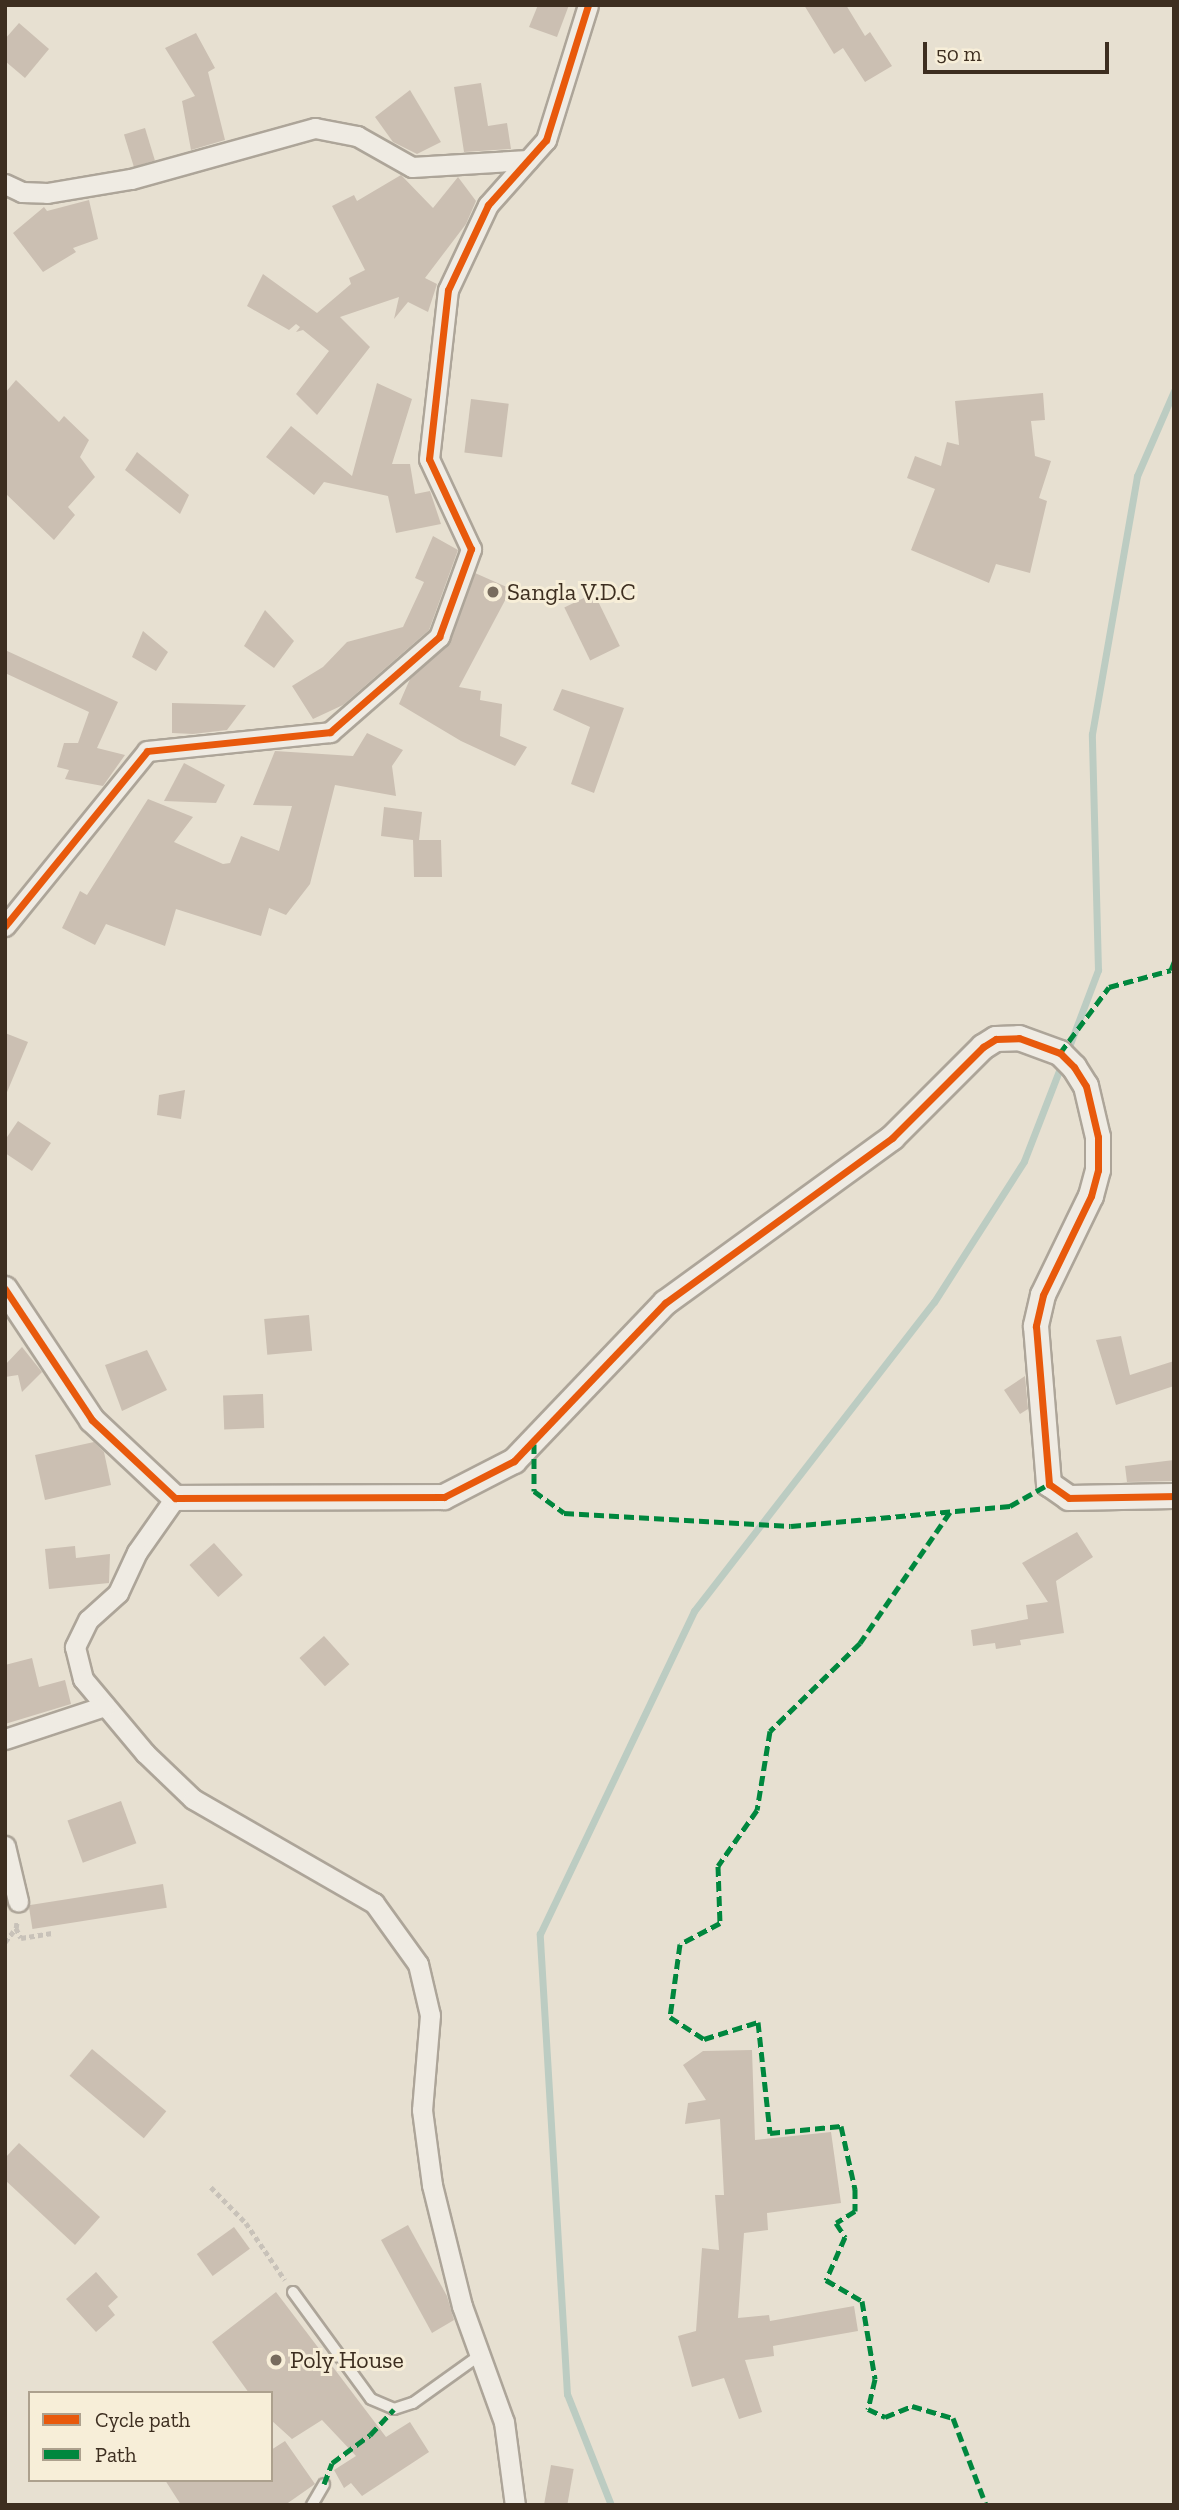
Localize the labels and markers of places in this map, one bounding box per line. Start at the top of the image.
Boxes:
place label: Sangla V.D.C [507,578,637,606]
marker: Sangla V.D.C [485,584,501,600]
place label: Poly House [290,2346,404,2374]
marker: Poly House [268,2352,284,2368]

